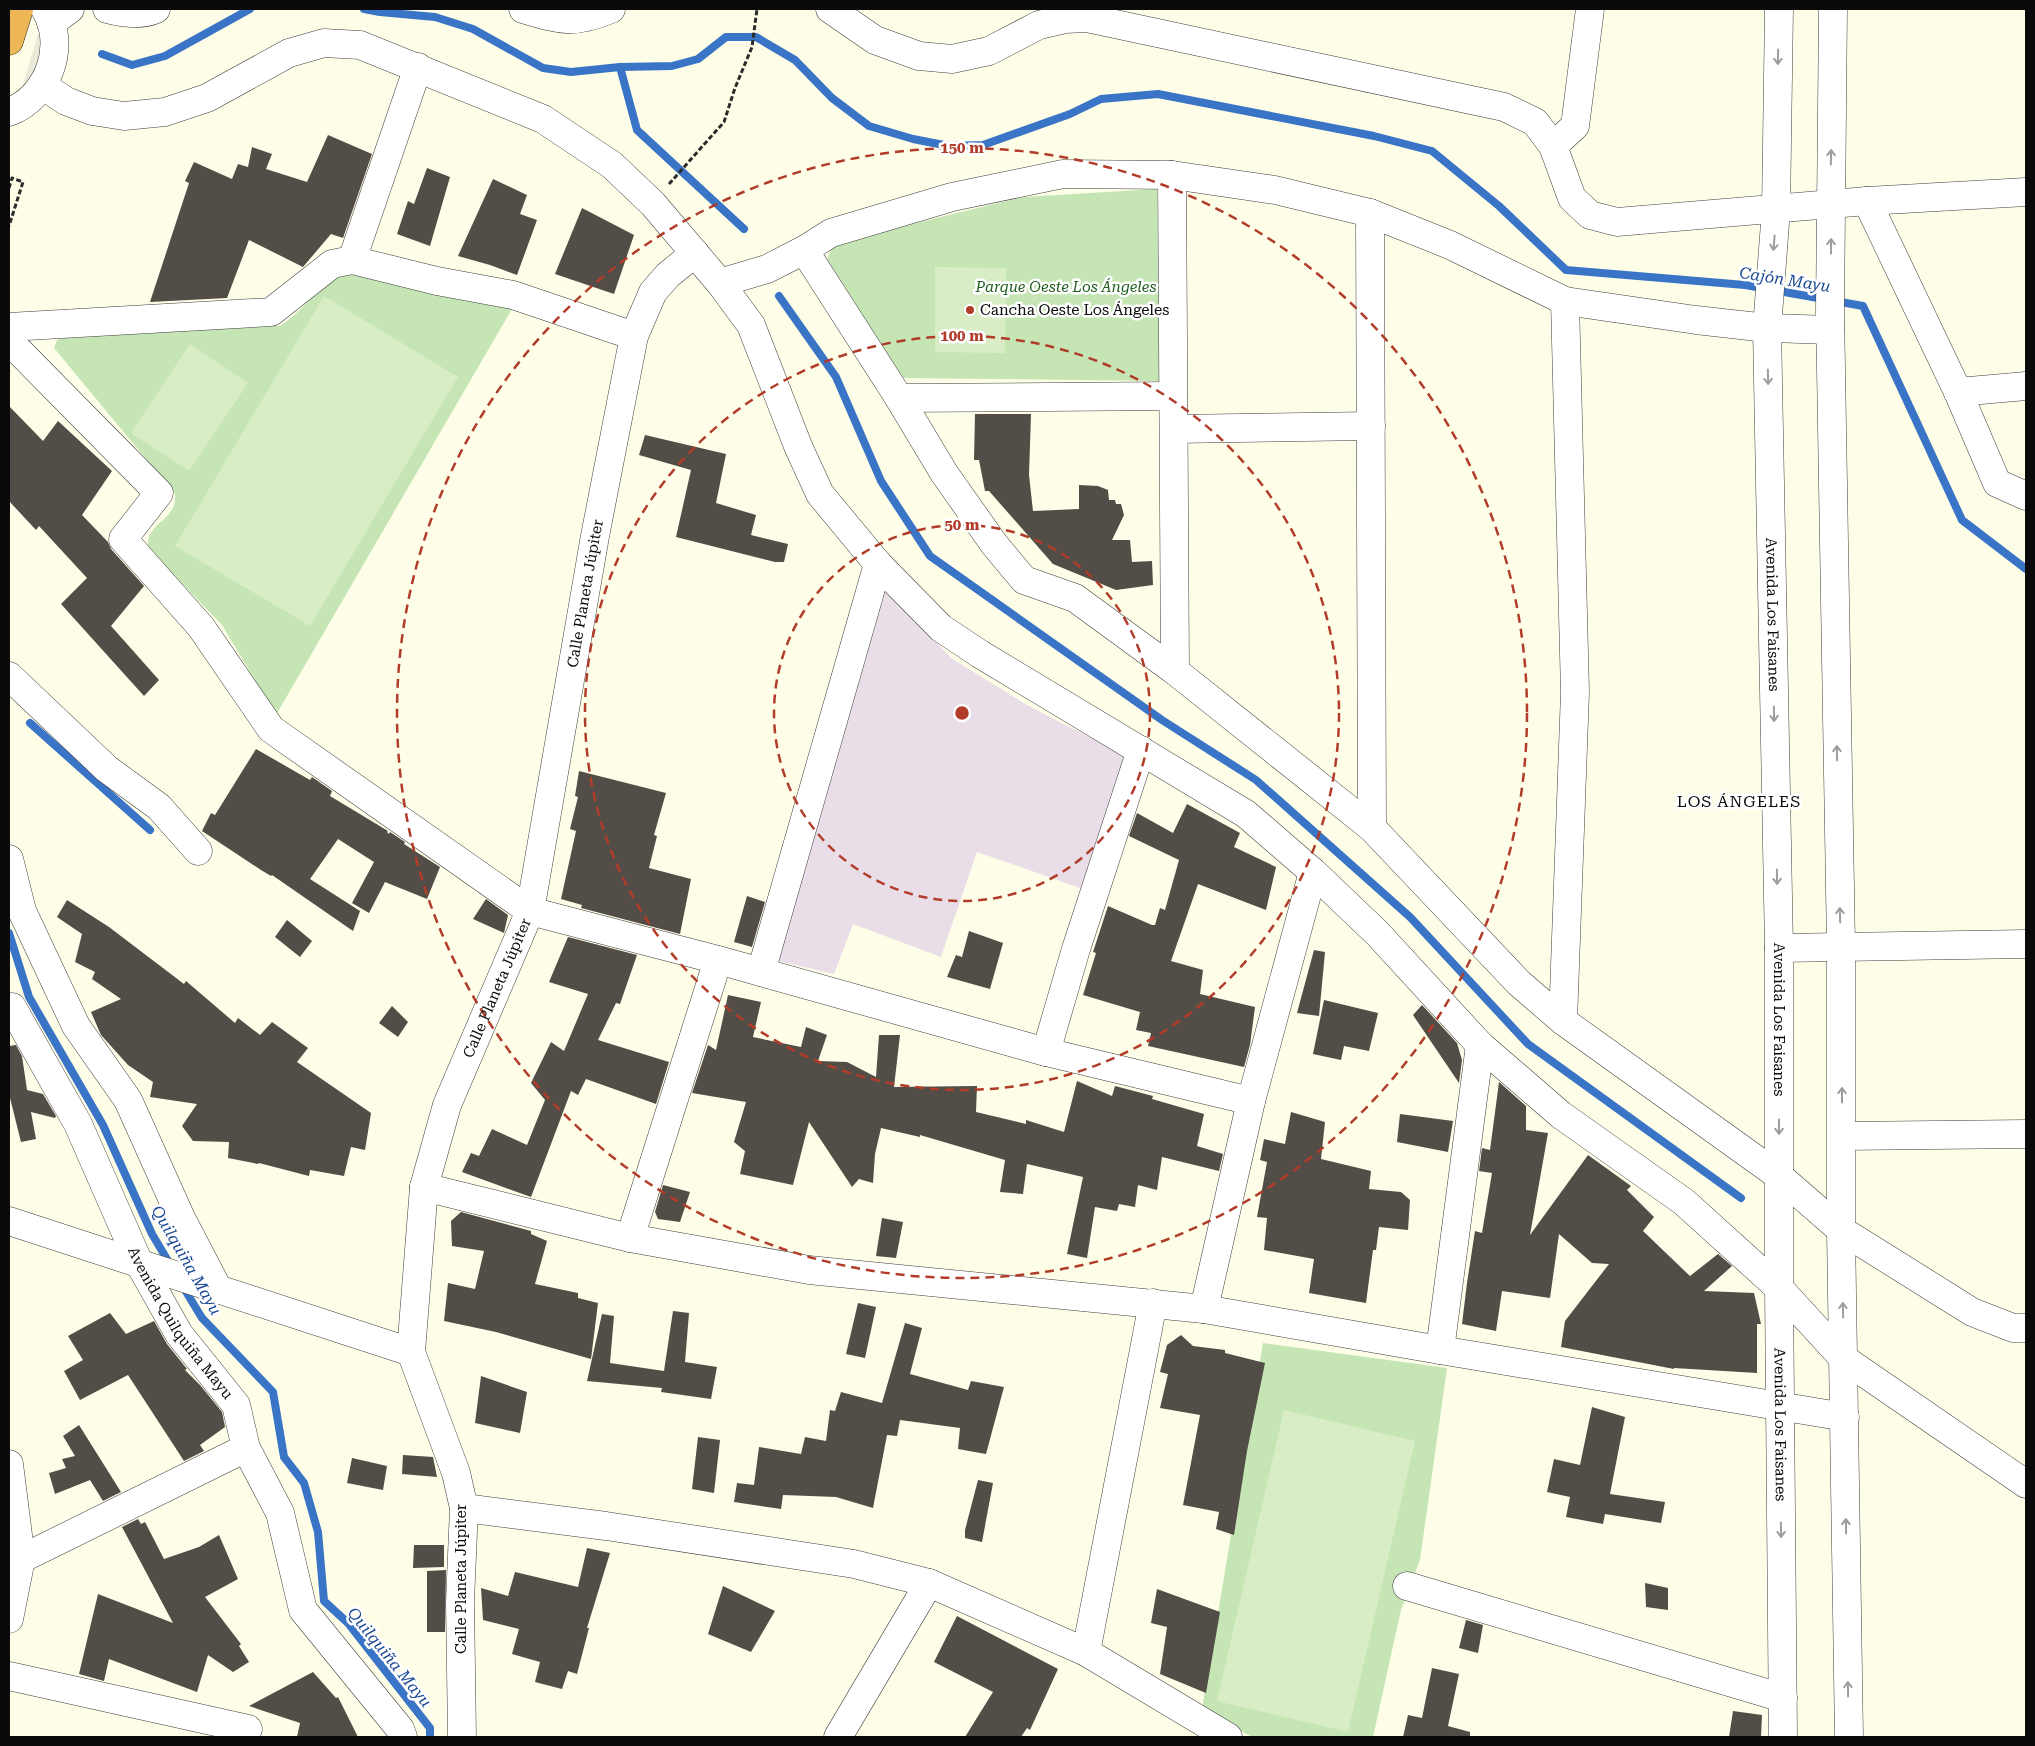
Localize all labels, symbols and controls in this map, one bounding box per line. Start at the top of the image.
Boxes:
one-way arrow [1773,49,1783,65]
text: 150 m [940,139,984,157]
one-way arrow [1827,149,1836,165]
one-way arrow [1769,235,1778,251]
one-way arrow [1826,238,1836,254]
water label: Cajón Mayu [1738,263,1832,296]
park label: Parque Oeste Los Ángeles [975,278,1156,296]
place label: Cancha Oeste Los Ángeles [980,301,1169,319]
marker: Cancha Oeste Los Ángeles [964,304,976,316]
text: 100 m [940,327,984,345]
one-way arrow [1763,368,1773,385]
text: 50 m [944,516,980,534]
street label: Calle Planeta Júpiter [563,518,607,669]
street label: Avenida Los Faisanes [1762,538,1783,692]
centre of rings [953,704,971,722]
one-way arrow [1769,706,1779,722]
one-way arrow [1833,745,1842,761]
district label: LOS ÁNGELES [1677,792,1801,811]
one-way arrow [1772,868,1782,884]
one-way arrow [1835,907,1845,924]
street label: Calle Planeta Júpiter [459,915,535,1061]
street label: Avenida Los Faisanes [1770,942,1788,1096]
one-way arrow [1837,1087,1847,1104]
one-way arrow [1774,1118,1784,1134]
water label: Quilquiña Mayu [148,1202,226,1318]
street label: Avenida Quilquiña Mayu [124,1244,237,1403]
one-way arrow [1838,1302,1848,1318]
street label: Avenida Los Faisanes [1771,1348,1790,1502]
street label: Calle Planeta Júpiter [452,1504,470,1654]
one-way arrow [1841,1518,1851,1534]
one-way arrow [1776,1521,1786,1537]
water label: Quilquiña Mayu [344,1604,436,1711]
one-way arrow [1843,1681,1853,1697]

